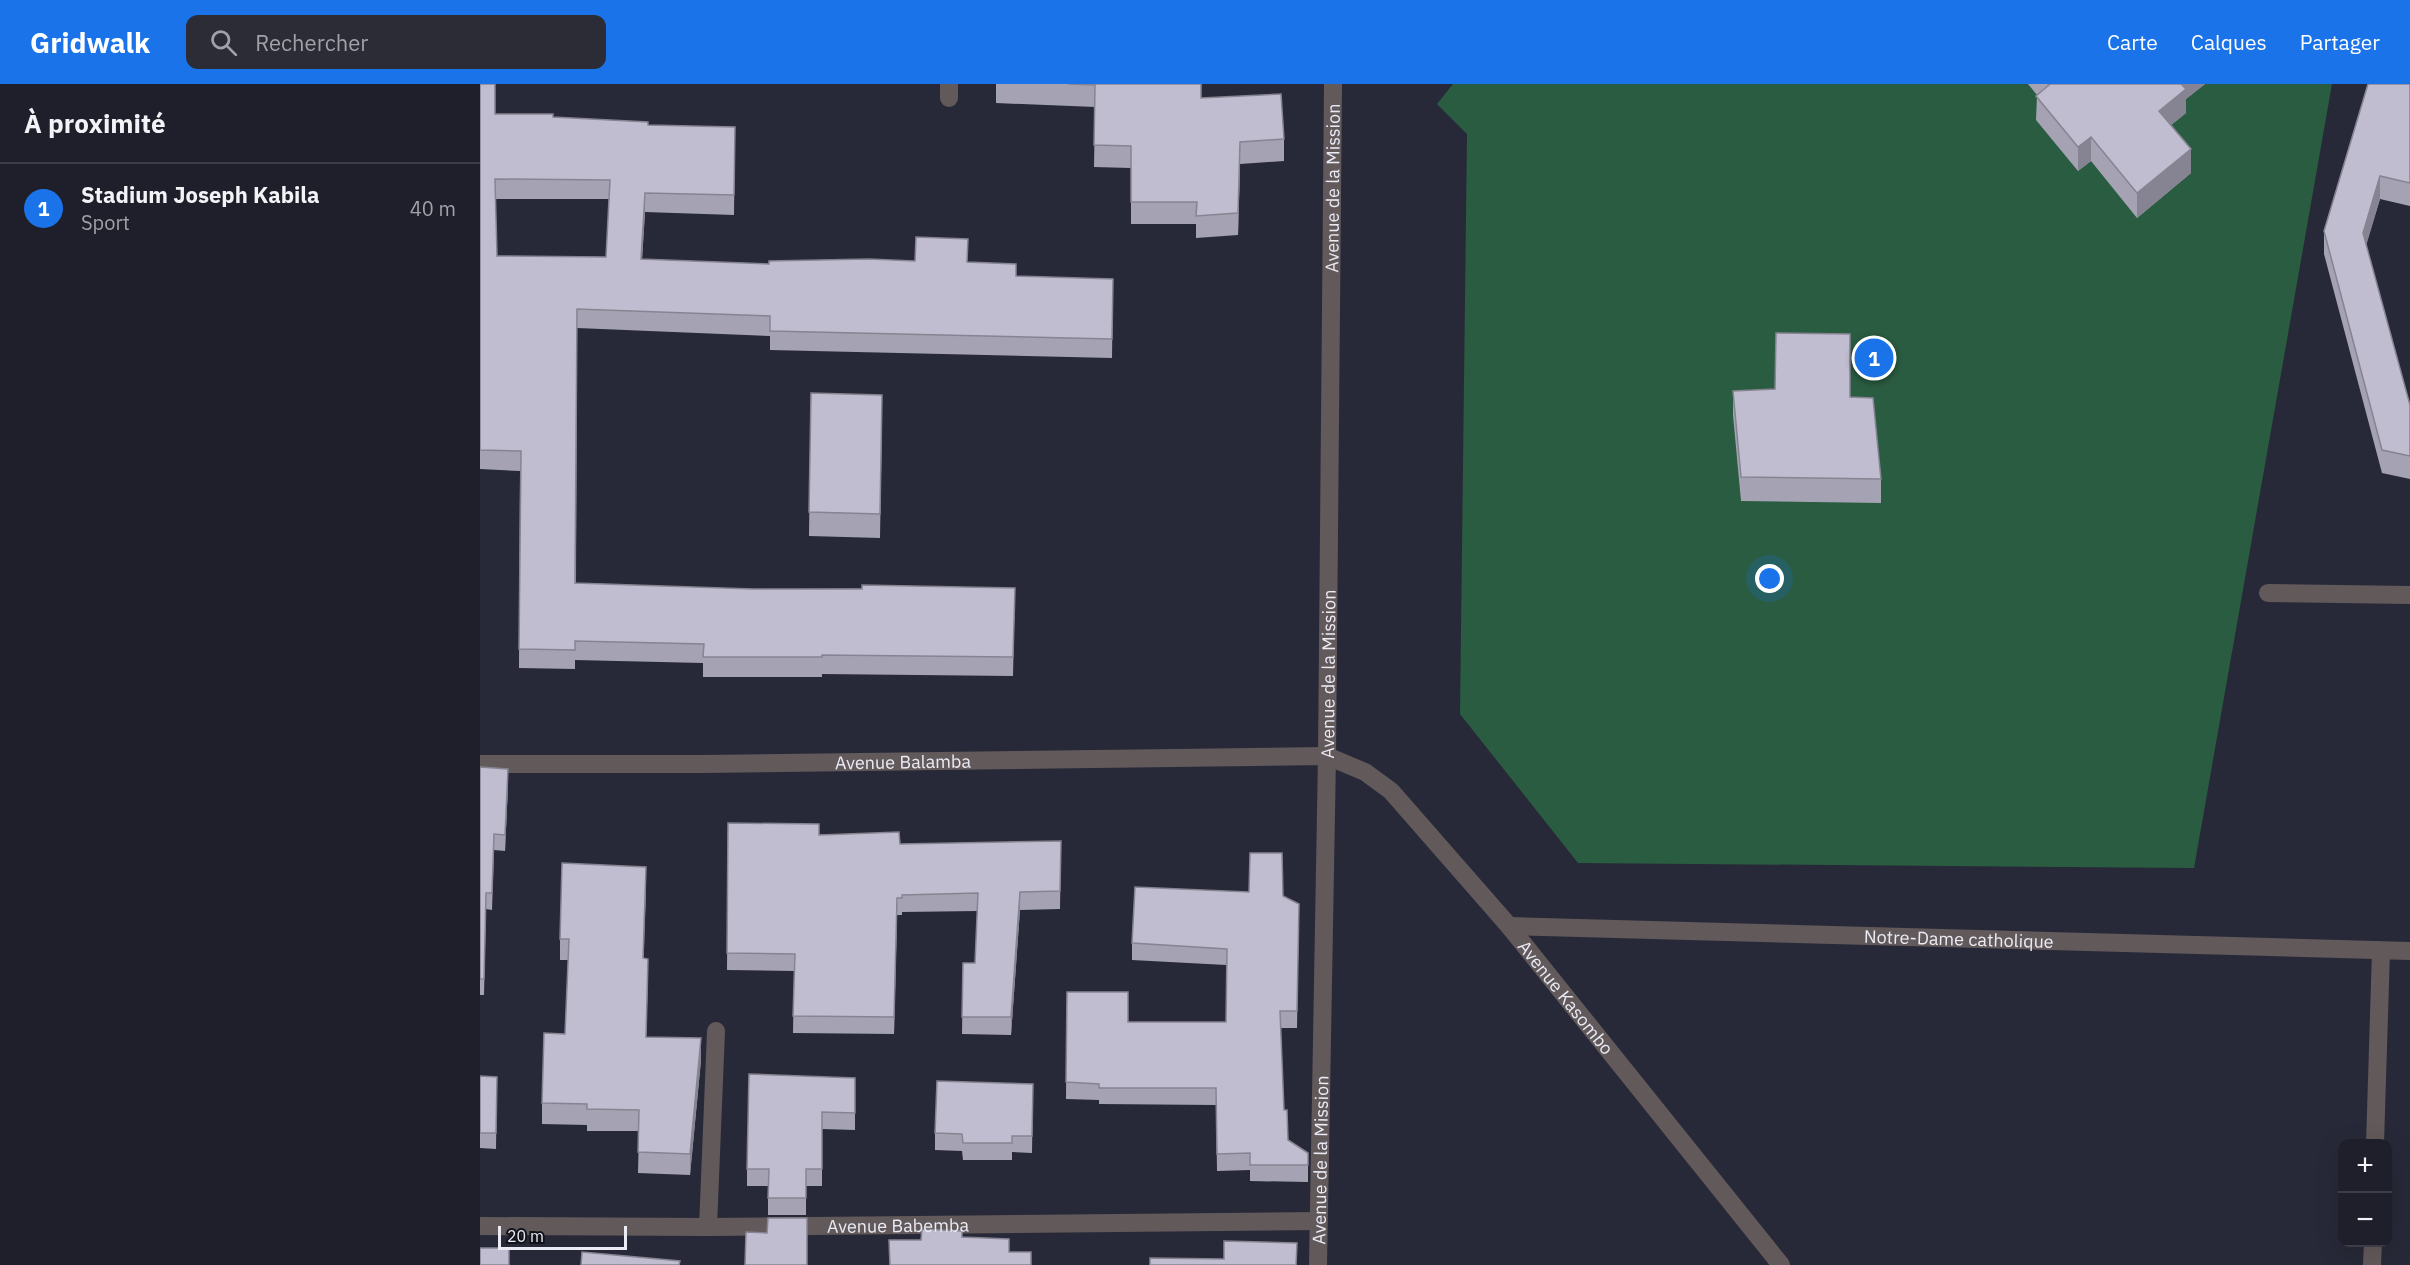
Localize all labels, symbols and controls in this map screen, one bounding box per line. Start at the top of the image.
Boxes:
search box [186,15,606,69]
text: Gridwalk [30,24,150,61]
icon: search [207,26,240,59]
text: Rechercher [255,28,368,57]
text: Carte [2107,28,2158,56]
text: Calques [2191,28,2267,56]
text: Partager [2300,28,2380,56]
street label: Avenue de la Mission [1320,103,1344,273]
text: À proximité [24,106,166,140]
text: Stadium Joseph Kabila [81,180,320,209]
text: 1 [38,195,50,222]
text: 40 m [410,195,456,222]
text: Sport [81,209,130,236]
pin: 1 [1854,336,1894,380]
your location [1755,564,1784,593]
street label: Avenue de la Mission [1315,589,1340,759]
street label: Avenue Balamba [835,749,972,774]
street label: Notre-Dame catholique [1864,924,2054,953]
street label: Avenue Kasombo [1513,935,1619,1059]
street label: Avenue de la Mission [1307,1075,1333,1245]
map controls [2338,1139,2392,1247]
button: + [2338,1139,2392,1193]
button: − [2338,1193,2392,1247]
street label: Avenue Babemba [827,1213,969,1237]
scale bar [498,1223,627,1250]
text: 20 m [507,1226,544,1246]

